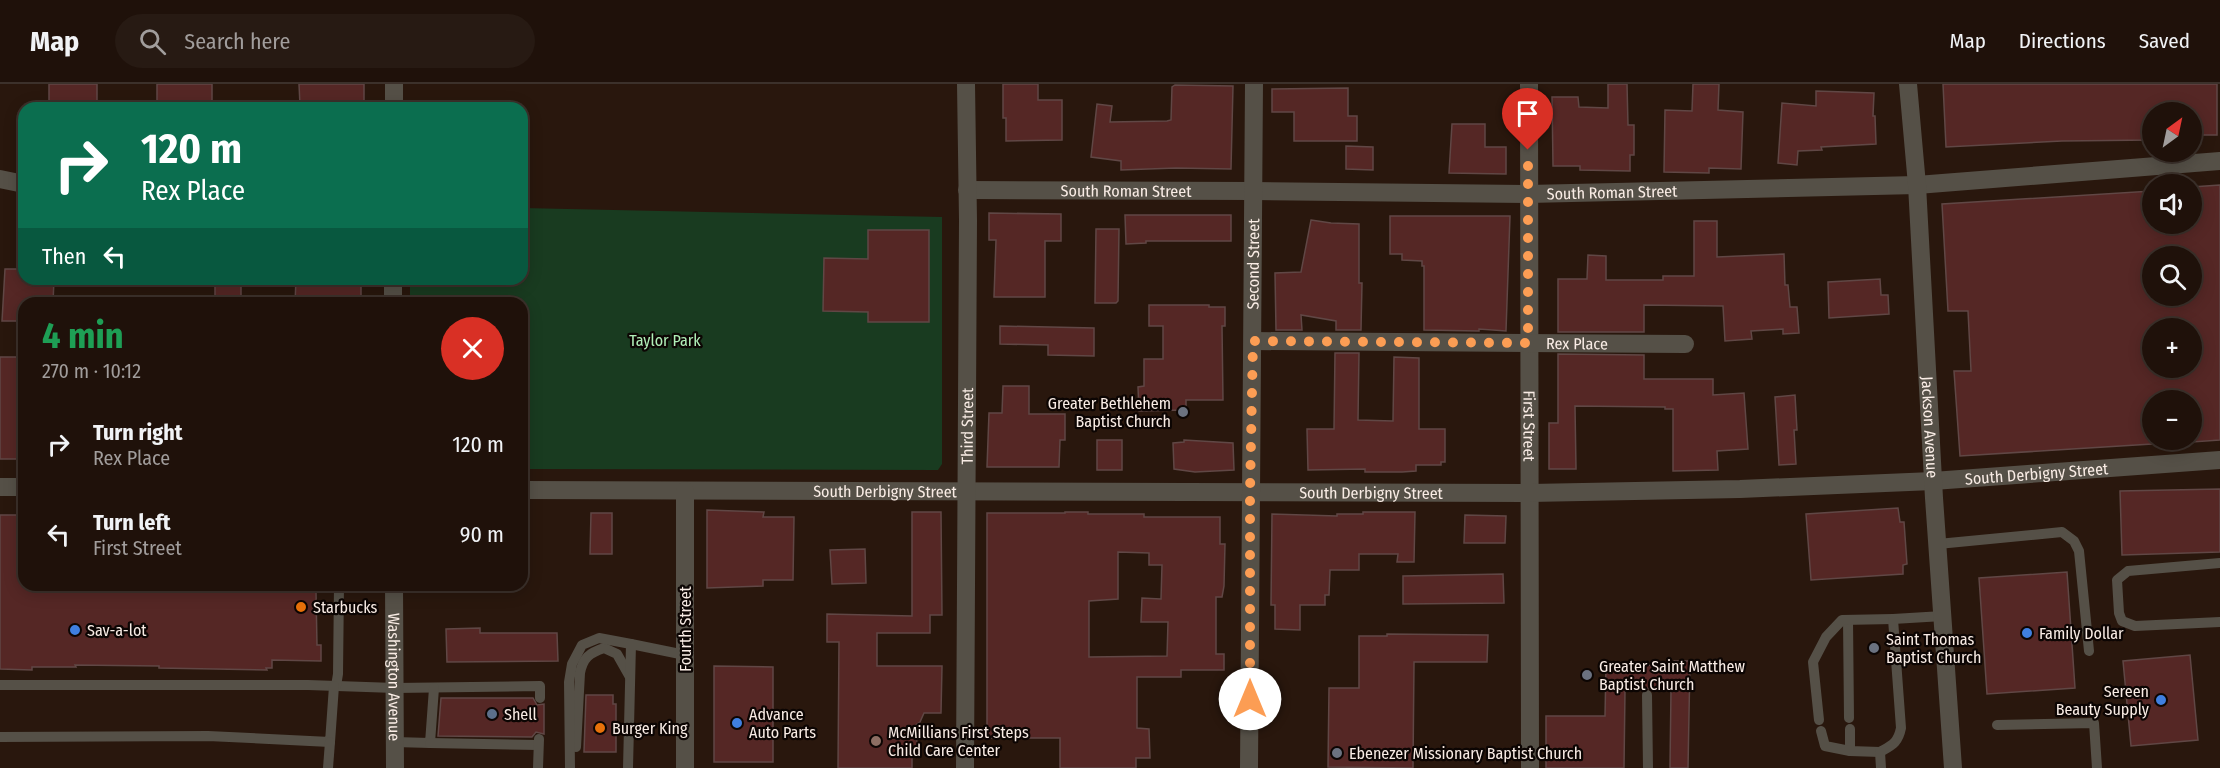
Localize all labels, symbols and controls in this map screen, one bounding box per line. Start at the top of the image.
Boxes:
search box [115,14,535,68]
text: Map [30,25,79,58]
icon: search [136,25,169,58]
text: Search here [184,28,290,55]
text: Map [1949,28,1986,54]
text: Directions [2019,28,2106,54]
text: Saved [2139,28,2190,54]
pin [1502,88,1553,150]
icon: arrive [1511,97,1544,130]
north arrow [2142,102,2202,162]
map controls [2142,102,2202,450]
text: 120 m [141,124,242,174]
icon: right [42,126,120,204]
button: sound [2142,174,2202,234]
text: Rex Place [141,175,245,207]
street label: South Roman Street [1061,181,1192,201]
street label: South Roman Street [1546,182,1678,204]
street label: Second Street [1244,218,1263,310]
icon: left [98,240,131,273]
text: Then [42,243,86,270]
button: search [2142,246,2202,306]
text: 4 min [42,314,124,358]
button: close [441,317,504,380]
button: + [2142,318,2202,378]
park label: Taylor Park [629,331,701,350]
street label: Rex Place [1546,334,1608,353]
text: 270 m · 10:12 [42,359,141,383]
street label: Jackson Avenue [1917,376,1942,479]
street label: Third Street [958,387,977,464]
street label: First Street [1519,390,1539,462]
button: − [2142,390,2202,450]
place label: Greater Bethlehem Baptist Church [1048,394,1171,431]
marker: Greater Bethlehem Baptist Church [1176,405,1190,419]
text: Turn right [93,419,182,446]
icon: right [42,428,75,461]
text: 120 m [452,431,504,458]
text: Rex Place [93,446,170,470]
street label: South Derbigny Street [1964,459,2110,489]
street label: South Derbigny Street [813,482,958,501]
street label: South Derbigny Street [1299,483,1444,503]
text: Turn left [93,509,171,536]
icon: left [42,518,75,551]
text: 90 m [460,521,504,548]
text: First Street [93,536,182,560]
street label: Fourth Street [676,585,695,672]
place label: Starbucks [313,598,378,617]
marker: Starbucks [294,600,308,614]
street label: Washington Avenue [384,613,404,741]
place label: Sav-a-lot [87,621,147,640]
marker: Sav-a-lot [68,623,82,637]
place label: Family Dollar [2039,624,2124,643]
marker: Family Dollar [2020,626,2034,640]
place label: Saint Thomas Baptist Church [1886,630,1981,667]
marker: Saint Thomas Baptist Church [1867,641,1881,655]
place label: Greater Saint Matthew Baptist Church [1599,657,1745,694]
position arrow [1218,667,1282,731]
marker: Greater Saint Matthew Baptist Church [1580,668,1594,682]
place label: Sereen Beauty Supply [2056,682,2150,719]
marker: Sereen Beauty Supply [2154,693,2168,707]
place label: Shell [504,705,537,724]
place label: Advance Auto Parts [749,705,816,742]
marker: Shell [485,707,499,721]
marker: Advance Auto Parts [730,716,744,730]
place label: Burger King [612,719,688,738]
marker: Burger King [593,721,607,735]
place label: McMillians First Steps Child Care Center [888,723,1029,760]
marker: McMillians First Steps Child Care Center [869,734,883,748]
place label: Ebenezer Missionary Baptist Church [1349,744,1582,763]
marker: Ebenezer Missionary Baptist Church [1330,746,1344,760]

